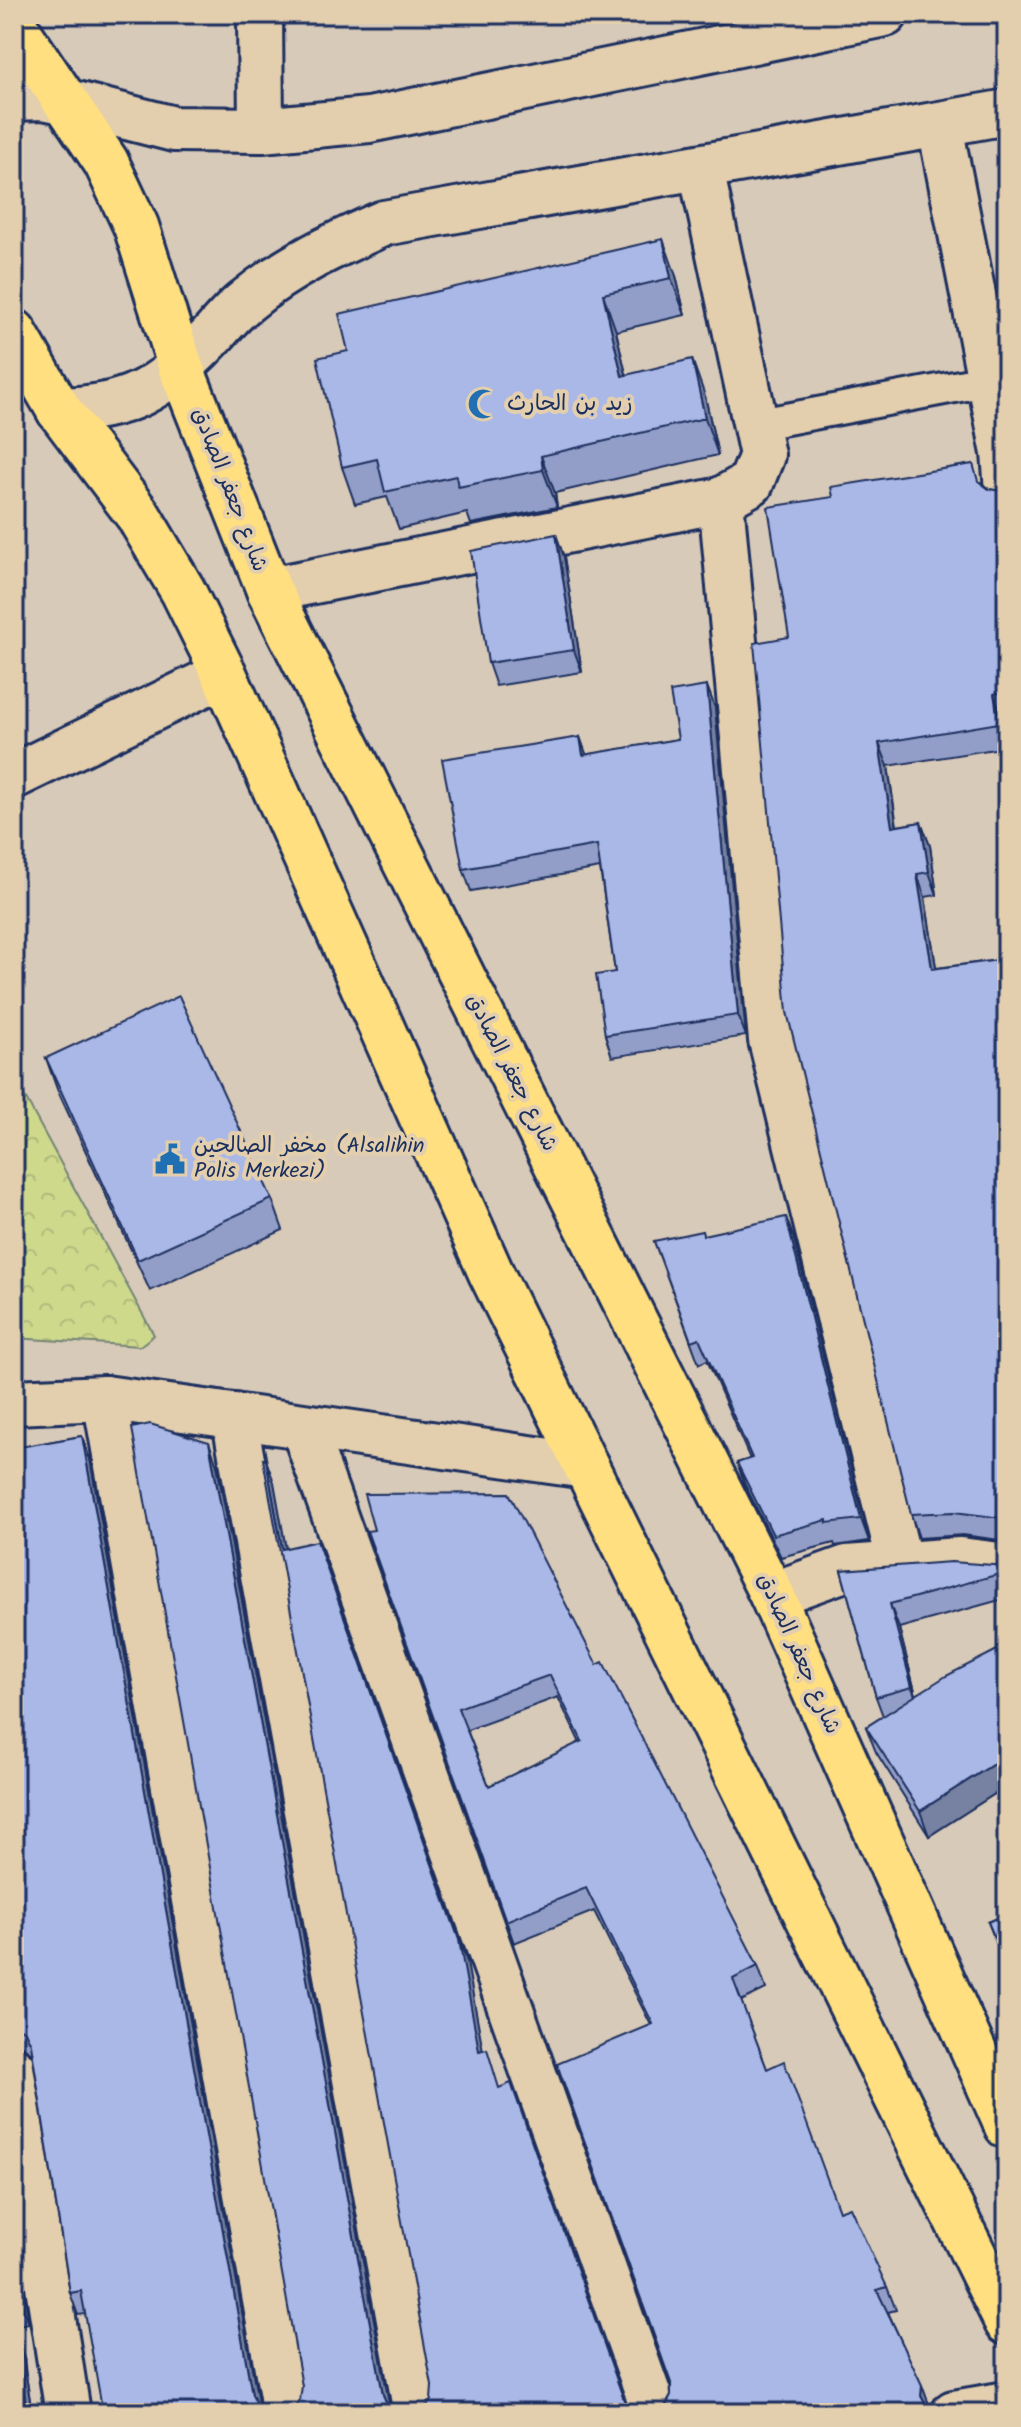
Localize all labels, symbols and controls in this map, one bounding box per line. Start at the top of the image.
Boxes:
mosque icon: زيد بن الحارث [466,387,500,421]
place label: زيد بن الحارث [507,387,633,422]
street label: شارع جعفر الصادق [182,403,276,577]
street label: شارع جعفر الصادق [456,988,566,1158]
place label: مخفر الصالحين (Alsalihin Polis Merkezi) [194,1129,424,1189]
public building icon: مخفر الصالحين (Alsalihin Polis Merkezi) [153,1142,187,1176]
street label: شارع جعفر الصادق [747,1568,849,1740]

